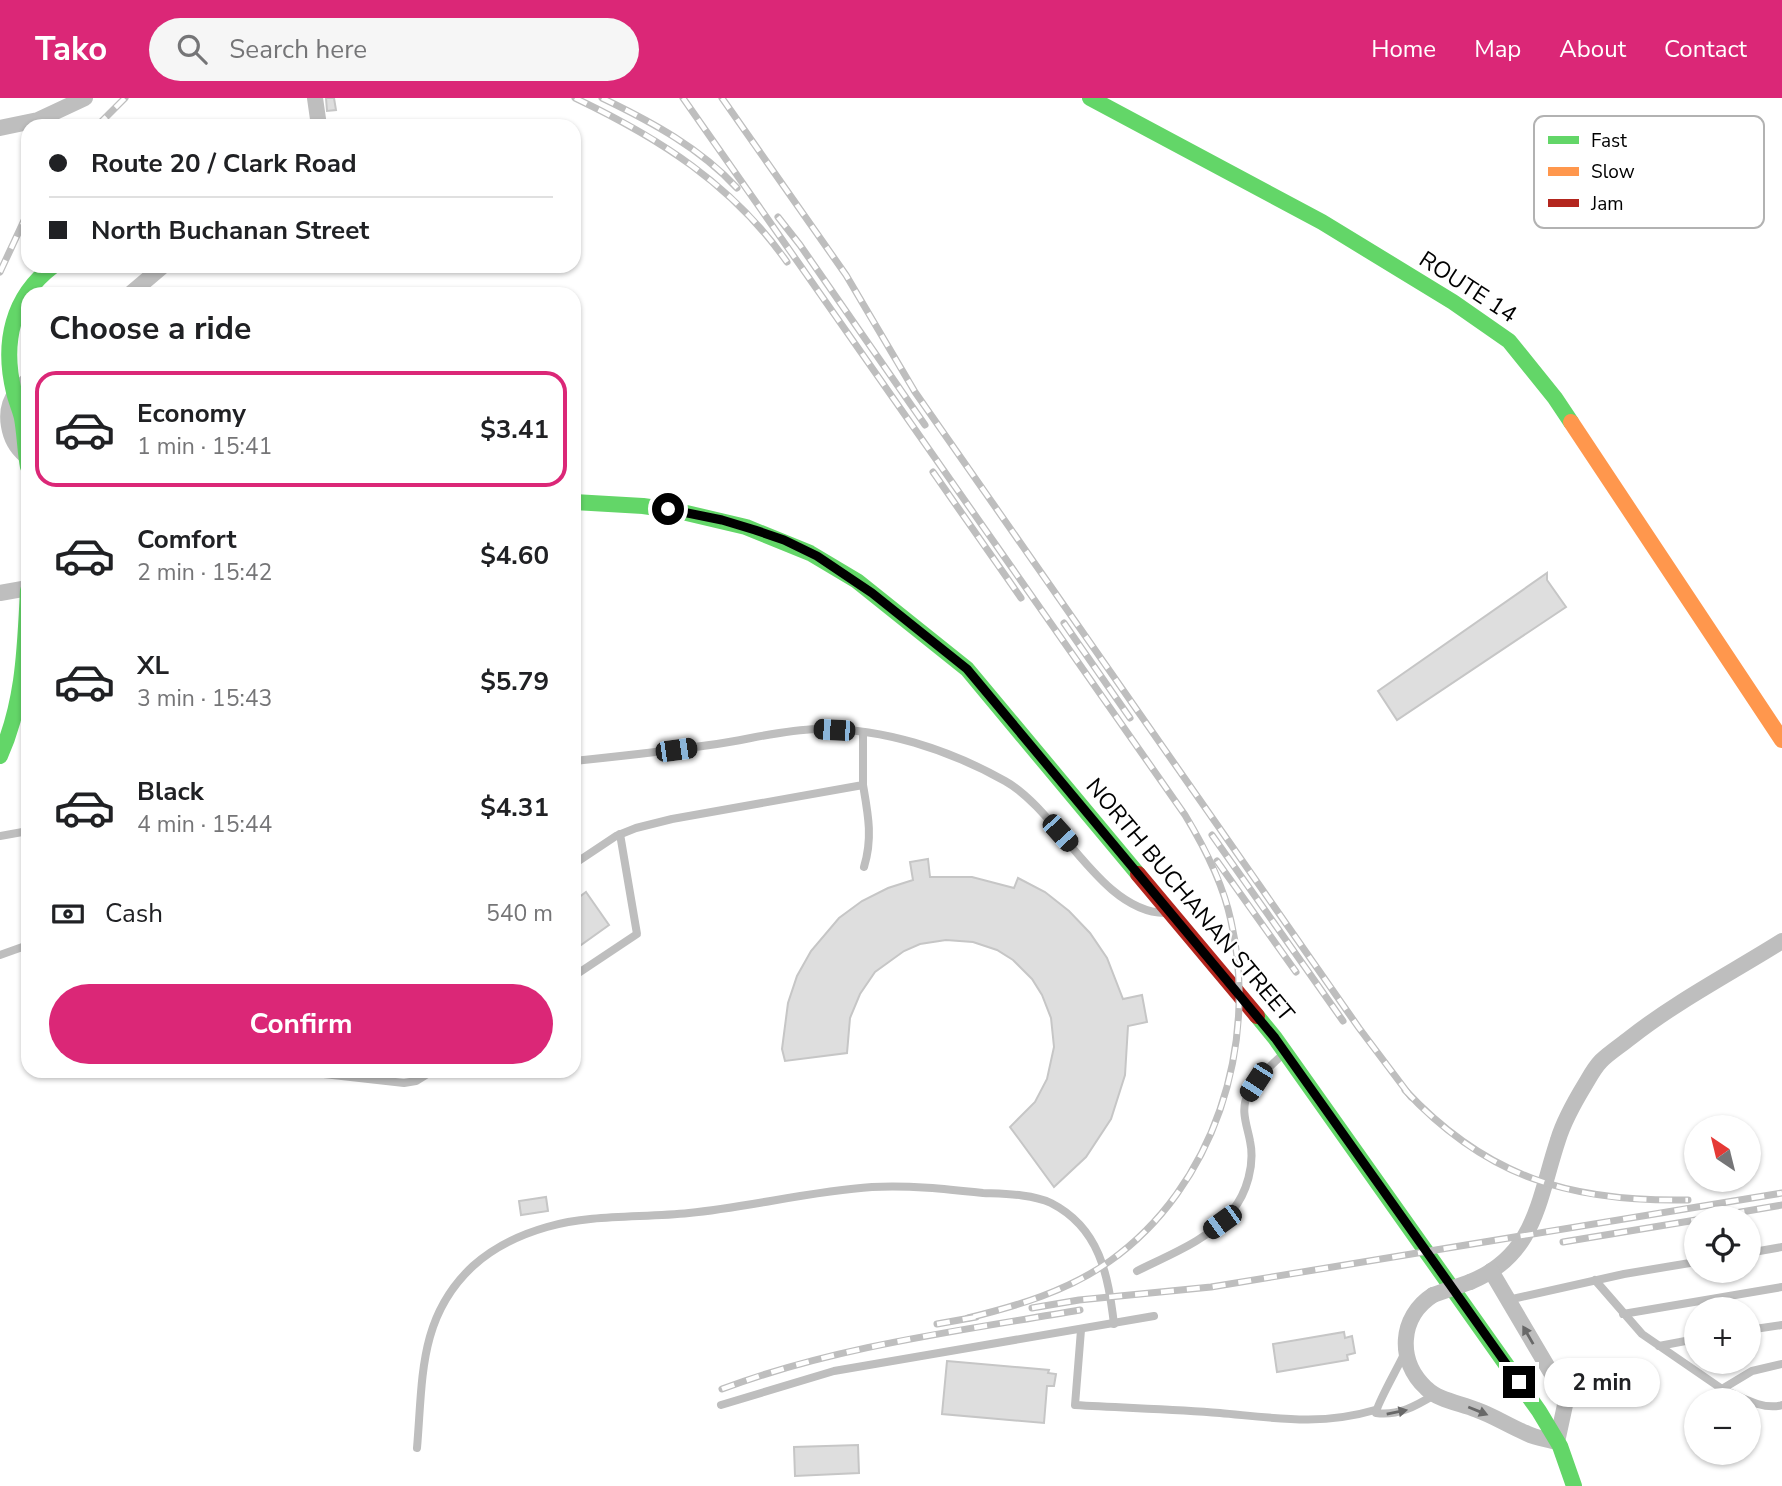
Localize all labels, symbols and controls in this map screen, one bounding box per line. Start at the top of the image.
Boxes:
search box [149,18,639,81]
text: Tako [35,27,107,72]
icon: search [173,30,211,68]
text: Search here [229,32,367,67]
text: Home [1371,33,1436,65]
text: Map [1474,33,1521,65]
text: About [1559,33,1626,65]
text: Contact [1664,33,1747,65]
legend [1534,116,1764,228]
text: Fast [1591,128,1627,154]
text: Route 20 / Clark Road [91,146,357,181]
text: Slow [1591,159,1635,185]
text: Jam [1590,191,1624,217]
text: North Buchanan Street [91,213,369,248]
street label: ROUTE 14 [1413,244,1523,330]
text: Choose a ride [49,307,251,350]
text: Economy [137,396,246,431]
icon: car [53,398,116,461]
text: $3.41 [480,412,549,447]
text: 1 min · 15:41 [137,431,272,462]
route start [652,493,684,525]
text: Comfort [137,522,237,557]
icon: car [53,524,116,587]
text: $4.60 [480,538,549,573]
text: 2 min · 15:42 [137,557,272,588]
text: XL [137,648,169,683]
icon: car [53,650,116,713]
text: $5.79 [480,664,549,699]
text: 3 min · 15:43 [137,683,272,714]
car [813,718,856,742]
car [654,737,699,763]
street label: NORTH BUCHANAN STREET [1079,772,1301,1028]
text: Black [137,774,204,809]
icon: car [53,776,116,839]
text: $4.31 [480,790,549,825]
text: 4 min · 15:44 [137,809,272,840]
car [1039,810,1082,856]
icon: cash [49,895,87,933]
text: Cash [105,896,163,931]
text: 540 m [486,898,553,929]
button: Confirm [49,984,553,1064]
car [1236,1059,1277,1105]
north arrow [1684,1115,1760,1192]
map controls [1684,1115,1761,1465]
car [1199,1201,1246,1243]
button: locate [1684,1206,1761,1283]
button: + [1684,1297,1761,1374]
one-way arrow [1522,1325,1535,1344]
callout: 2 min [1544,1358,1659,1406]
route end [1503,1366,1535,1398]
text: 2 min [1572,1367,1632,1398]
button: − [1684,1388,1761,1465]
one-way arrow [1468,1405,1489,1416]
one-way arrow [1386,1406,1408,1417]

